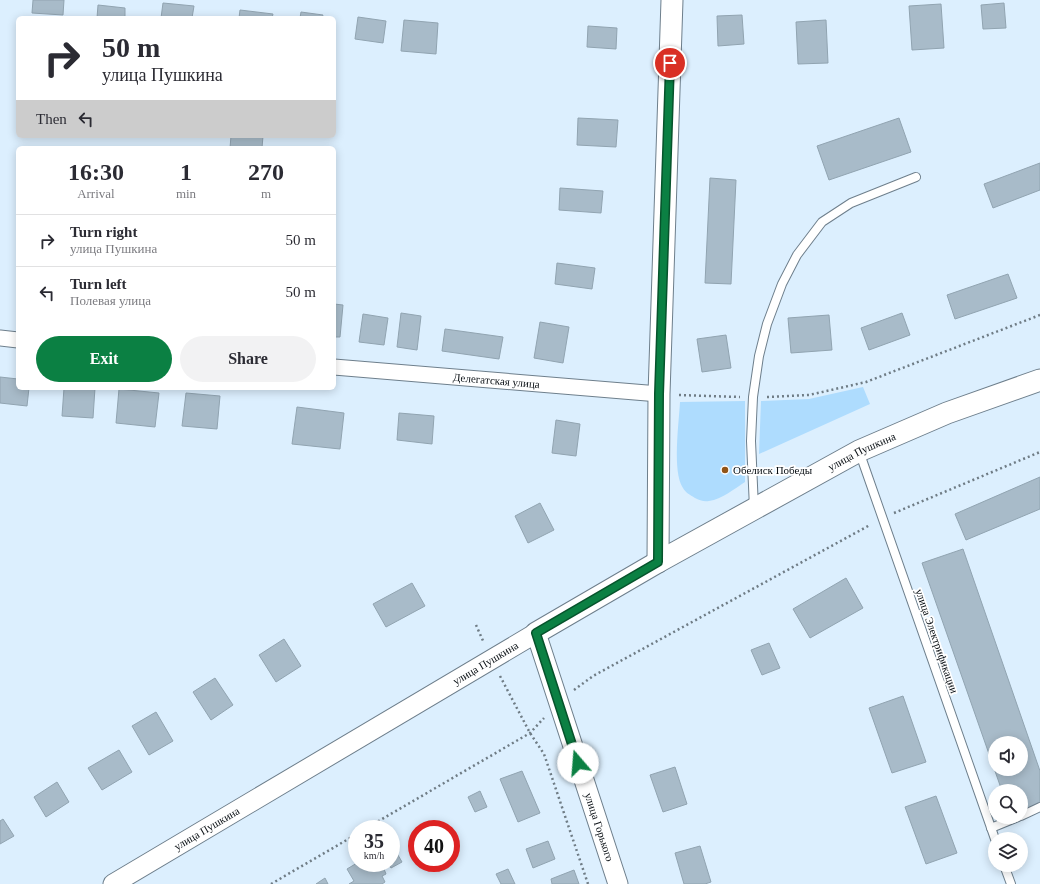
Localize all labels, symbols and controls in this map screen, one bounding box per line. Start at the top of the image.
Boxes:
icon: right [36,32,88,84]
text: 50 m [102,32,160,63]
pin [653,46,687,80]
icon: arrive [659,52,681,74]
text: улица Пушкина [102,65,223,85]
icon: left [75,108,97,130]
text: Then [36,111,67,127]
text: 16:30 [68,159,124,185]
text: 1 [180,159,192,185]
text: 270 [248,159,284,185]
text: Arrival [77,186,115,201]
text: min [176,186,196,201]
text: m [261,186,271,201]
text: Turn right [70,224,137,240]
icon: right [36,230,58,252]
text: 50 m [286,232,316,248]
text: улица Пушкина [70,241,157,256]
text: Turn left [70,276,127,292]
icon: left [36,282,58,304]
text: 50 m [286,284,316,300]
text: Полевая улица [70,293,151,308]
button: Exit [36,336,172,382]
button: Share [180,336,316,382]
street label: Делегатская улица [453,371,540,390]
street label: улица Пушкина [826,430,897,473]
place label: Обелиск Победы [733,464,813,476]
marker: Обелиск Победы [720,465,730,475]
street label: улица Электрификации [913,587,961,695]
street label: улица Пушкина [451,639,520,687]
map controls [988,736,1028,872]
button: sound [988,736,1028,776]
position arrow [557,742,599,784]
button: search [988,784,1028,824]
street label: улица Горького [583,791,616,863]
street label: улица Пушкина [172,804,242,852]
speed limit sign: 40 [408,820,460,872]
text: 35 [364,830,384,852]
button: layers [988,832,1028,872]
text: km/h [364,850,384,861]

